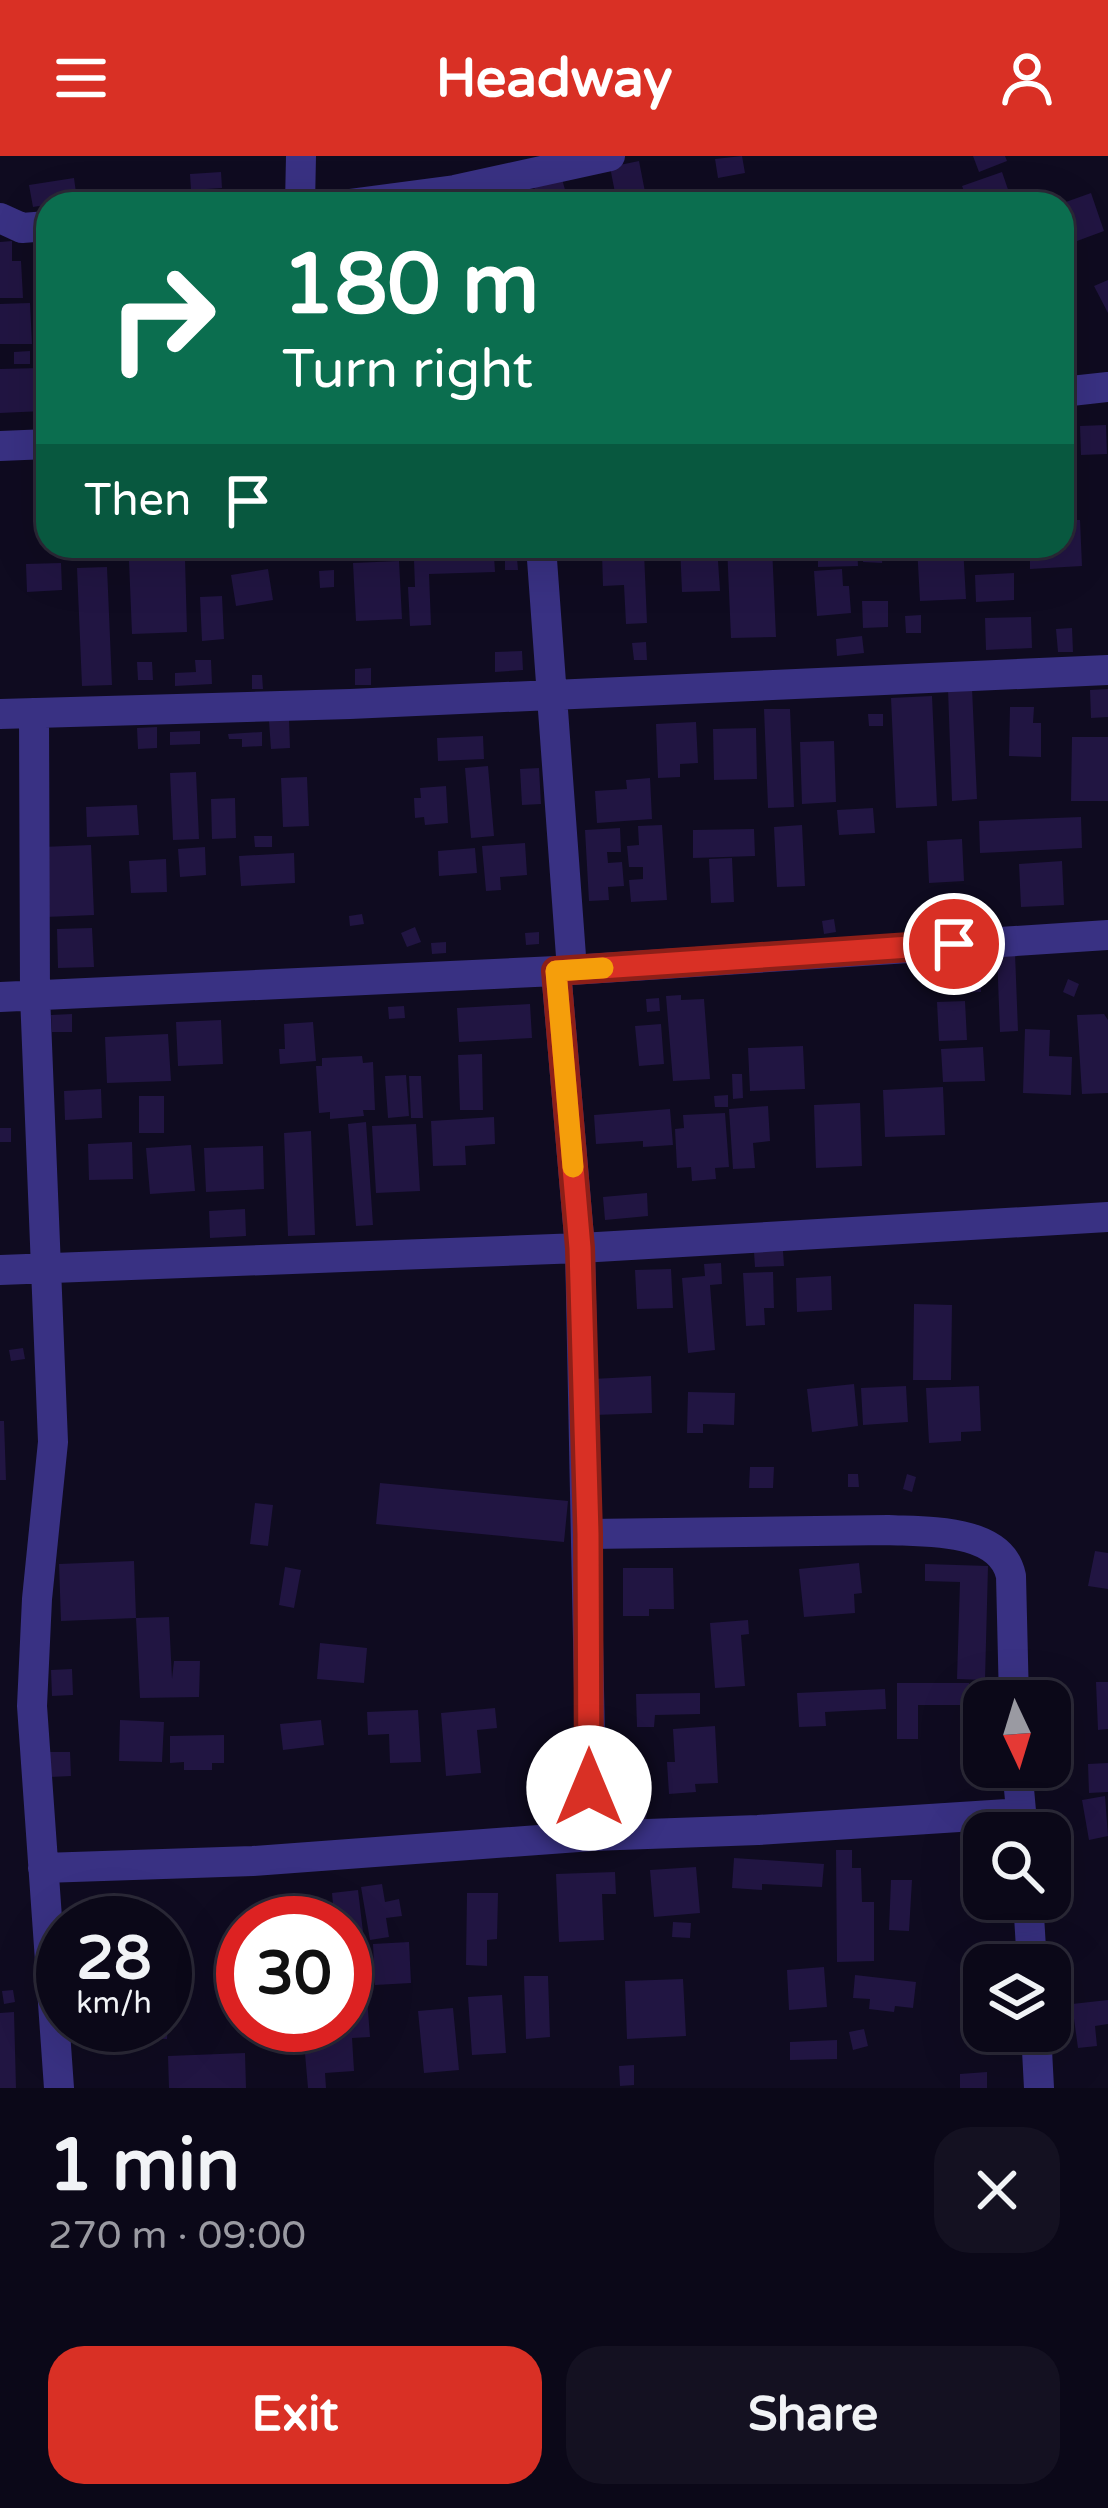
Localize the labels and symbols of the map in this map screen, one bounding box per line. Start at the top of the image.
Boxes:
pin [903,893,1005,995]
north arrow [963,1680,1071,1788]
position arrow [526,1725,652,1851]
speed limit sign: 30 [216,1896,372,2052]

